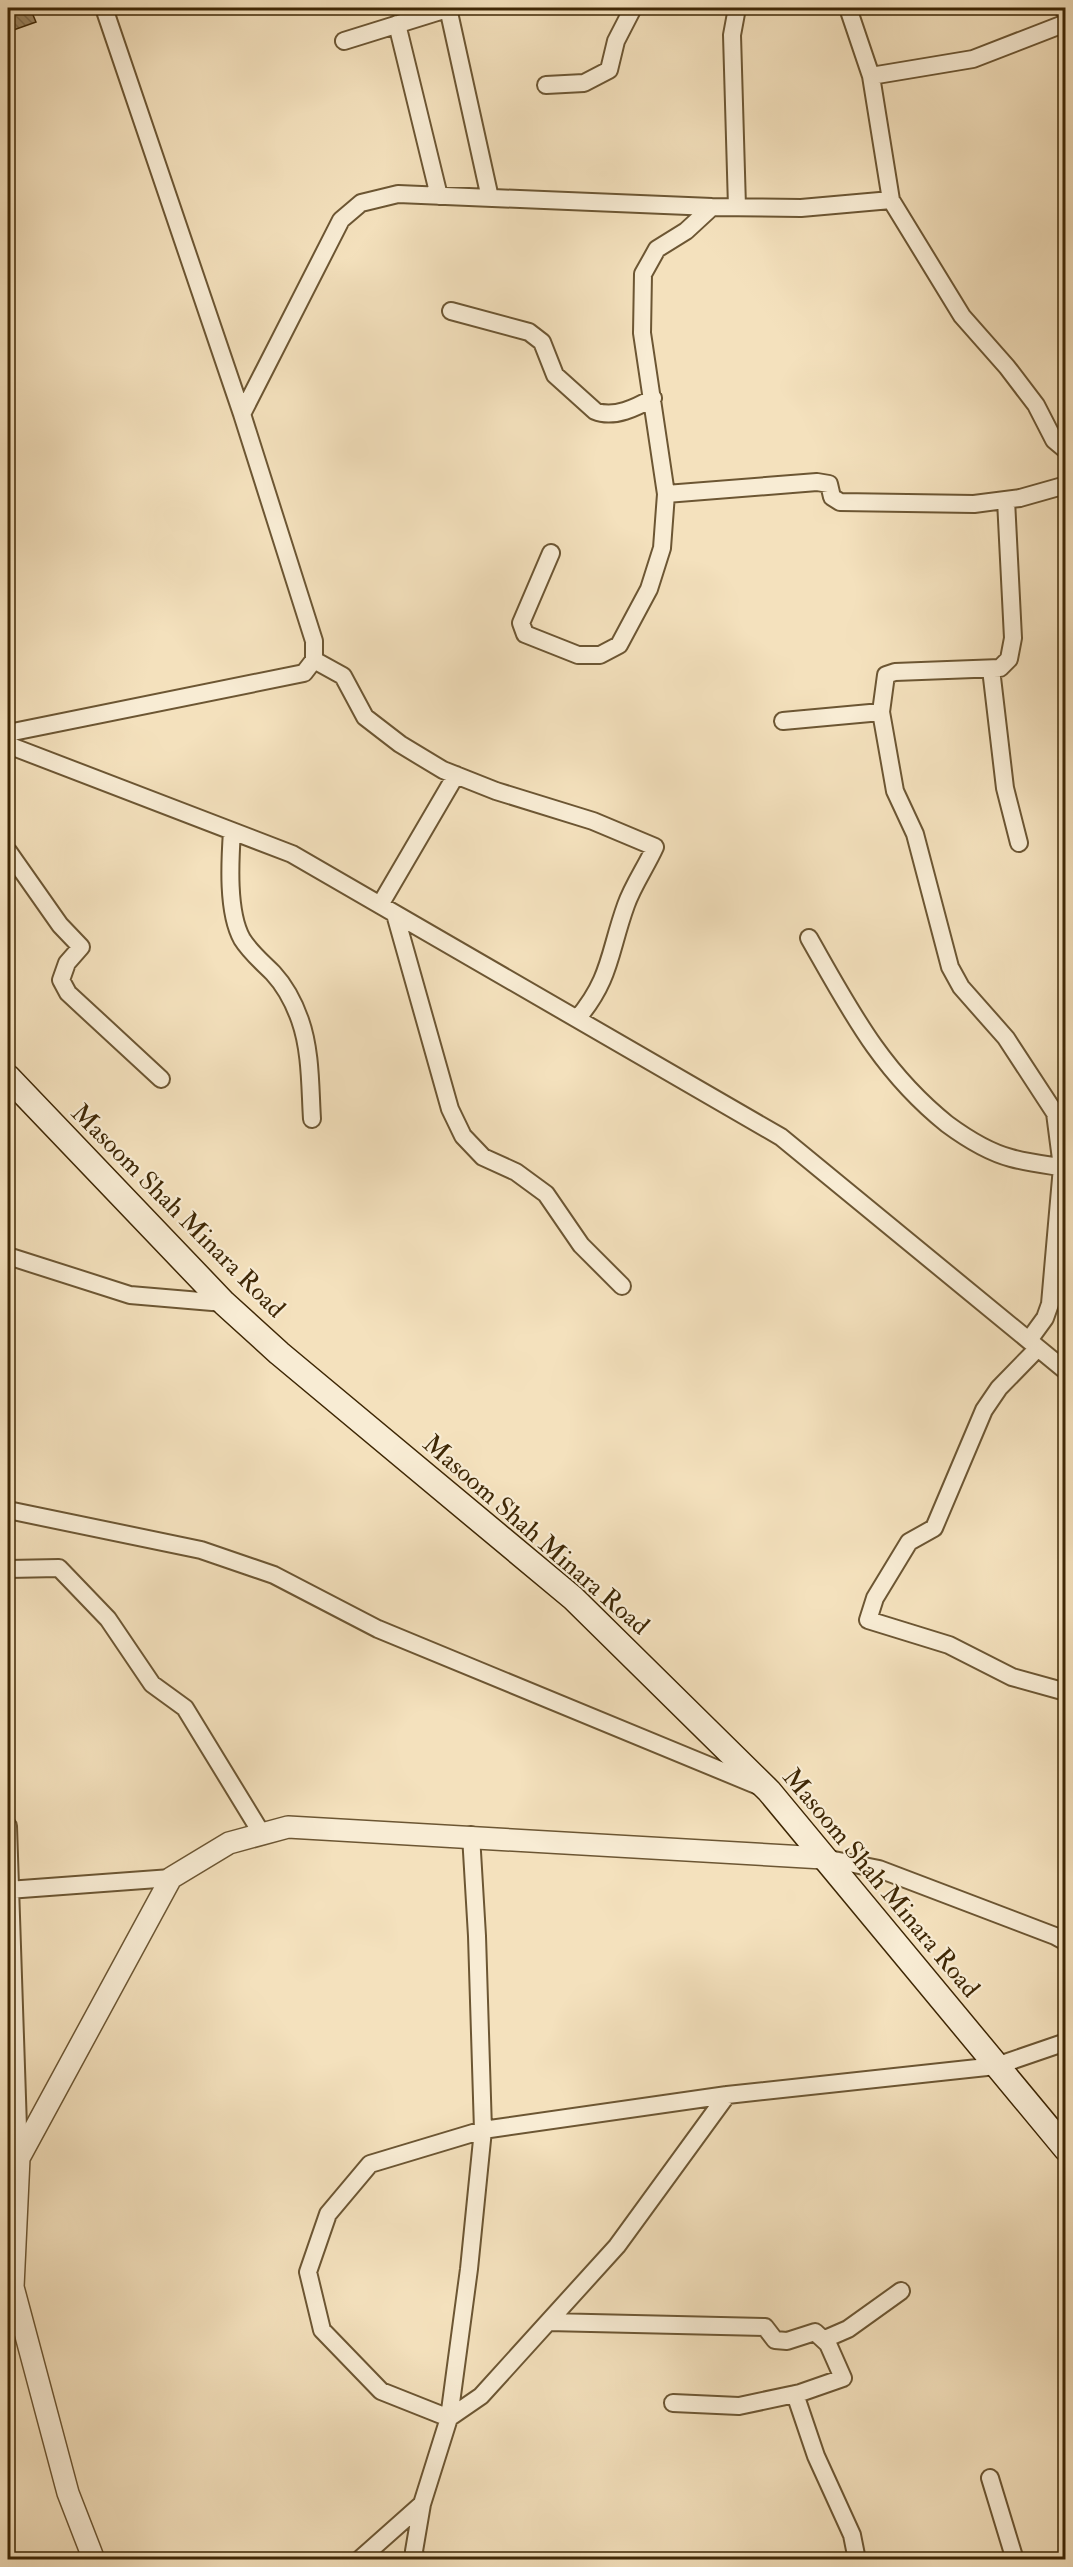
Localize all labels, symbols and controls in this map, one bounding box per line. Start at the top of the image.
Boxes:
street label: Masoom Shah Minara Road [64,1097,292,1325]
street label: Masoom Shah Minara Road [416,1428,656,1642]
street label: Masoom Shah Minara Road [776,1762,986,2004]

